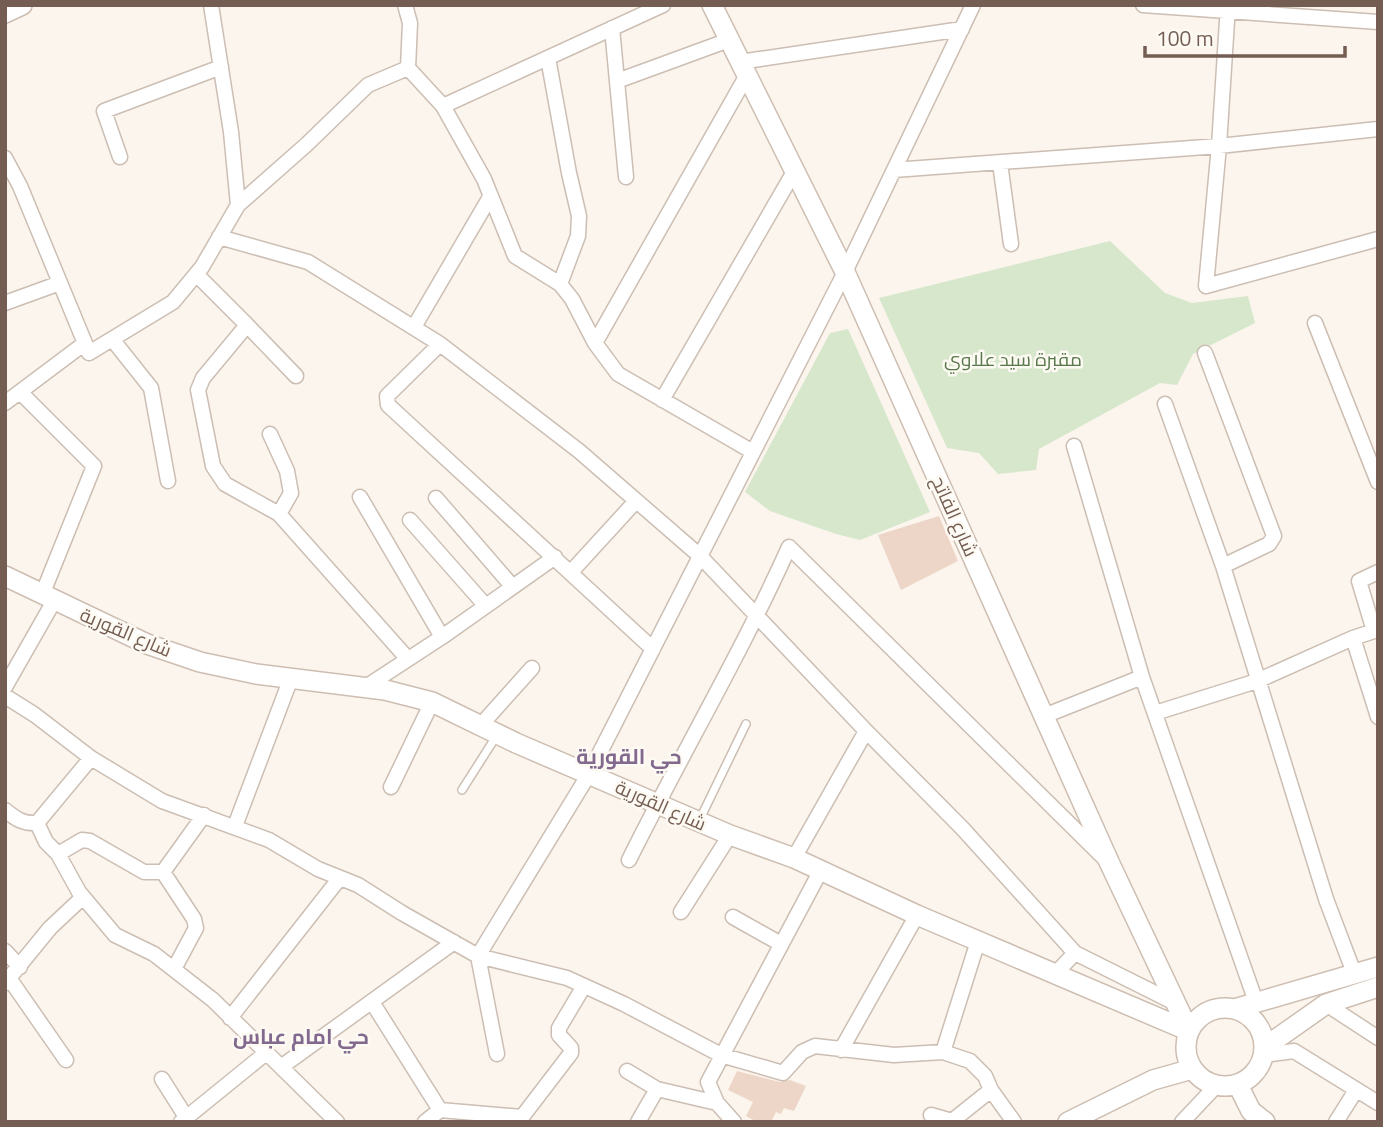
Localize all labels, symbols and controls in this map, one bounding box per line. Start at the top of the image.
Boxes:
scale bar [1145,14,1344,58]
text: 100 m [1156,22,1213,54]
park label: مقبرة سيد علاوي [944,344,1082,374]
street label: شارع الفاتح [925,471,986,561]
street label: شارع القورية [76,599,177,664]
district label: حي القورية [576,740,682,774]
street label: شارع القورية [611,772,711,838]
district label: حي امام عباس [233,1020,369,1054]

